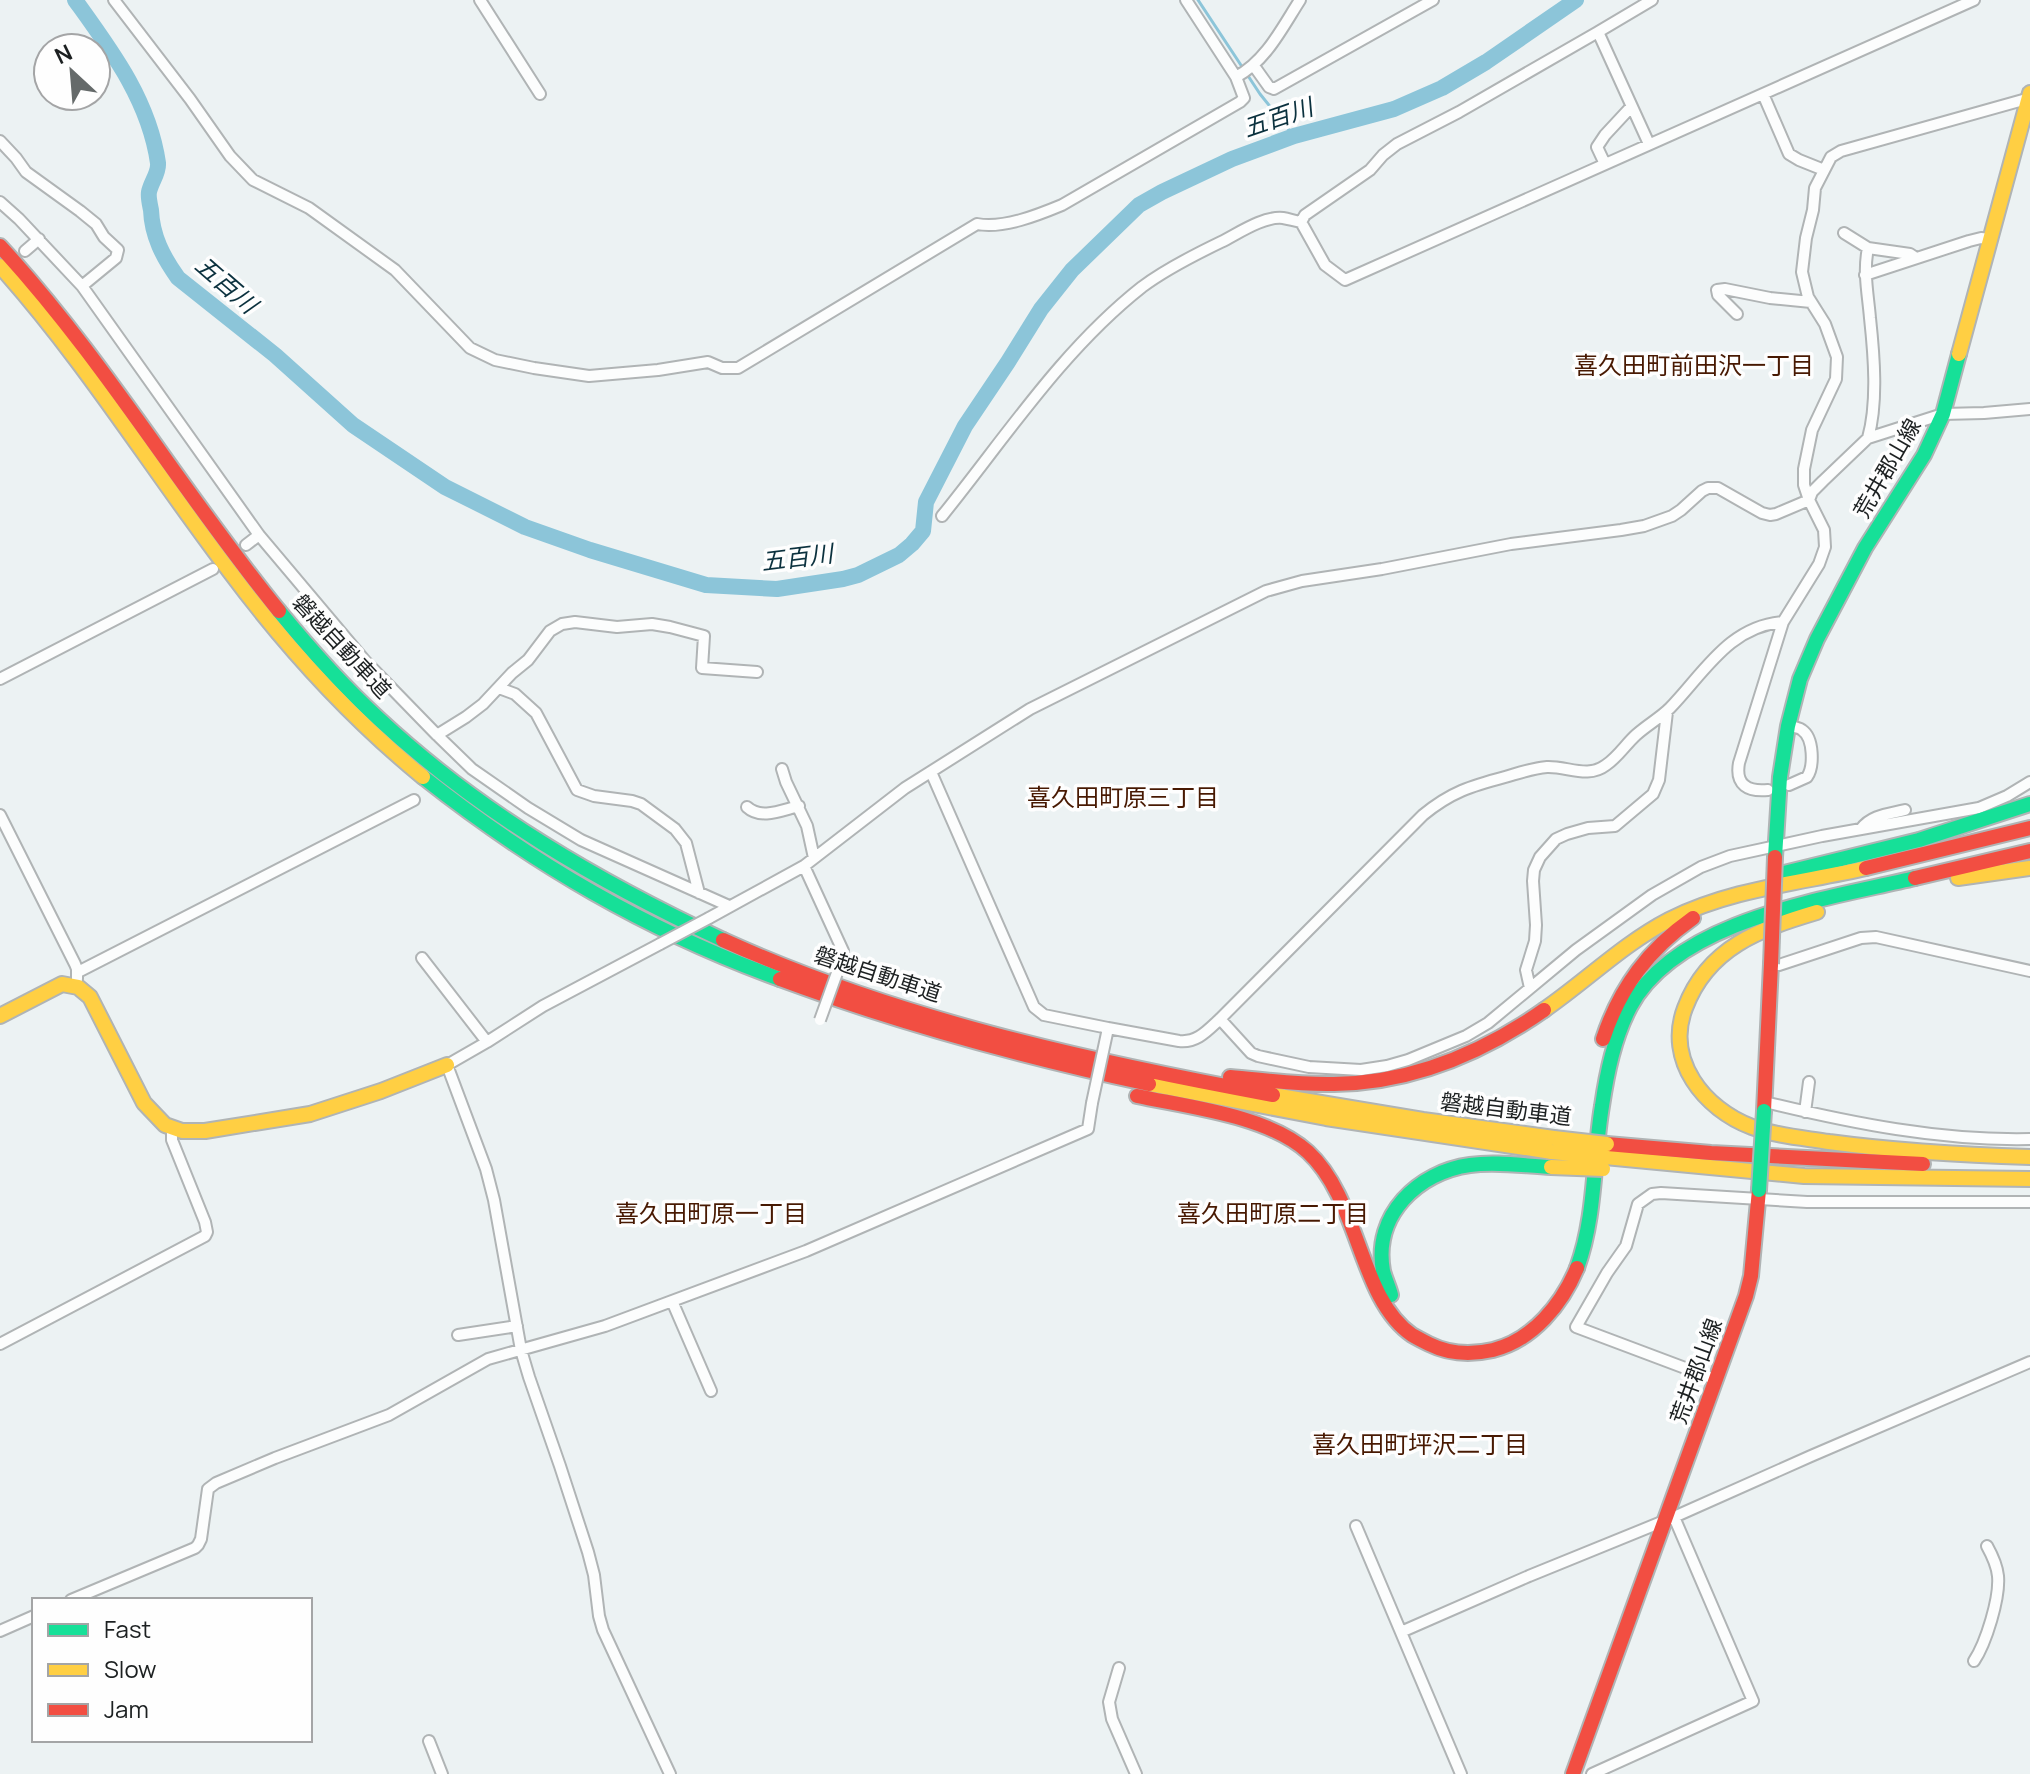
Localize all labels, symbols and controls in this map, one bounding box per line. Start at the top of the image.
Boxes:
north arrow [32,32,112,112]
text: N [50,37,77,71]
water label: 五百川 [1238,88,1320,144]
water label: 五百川 [189,248,267,322]
district label: 喜久田町前田沢一丁目 [1574,348,1814,381]
street label: 荒井郡山線 [1847,413,1927,523]
water label: 五百川 [759,535,838,577]
street label: 磐越自動車道 [286,587,398,705]
district label: 喜久田町原三丁目 [1027,780,1219,813]
street label: 磐越自動車道 [811,939,945,1009]
street label: 磐越自動車道 [1439,1086,1573,1132]
district label: 喜久田町原一丁目 [615,1196,807,1229]
district label: 喜久田町原二丁目 [1177,1196,1369,1229]
street label: 荒井郡山線 [1663,1314,1729,1428]
district label: 喜久田町坪沢二丁目 [1312,1427,1528,1460]
legend [32,1598,312,1742]
text: Fast [104,1612,151,1645]
text: Slow [104,1652,157,1685]
text: Jam [104,1692,149,1725]

